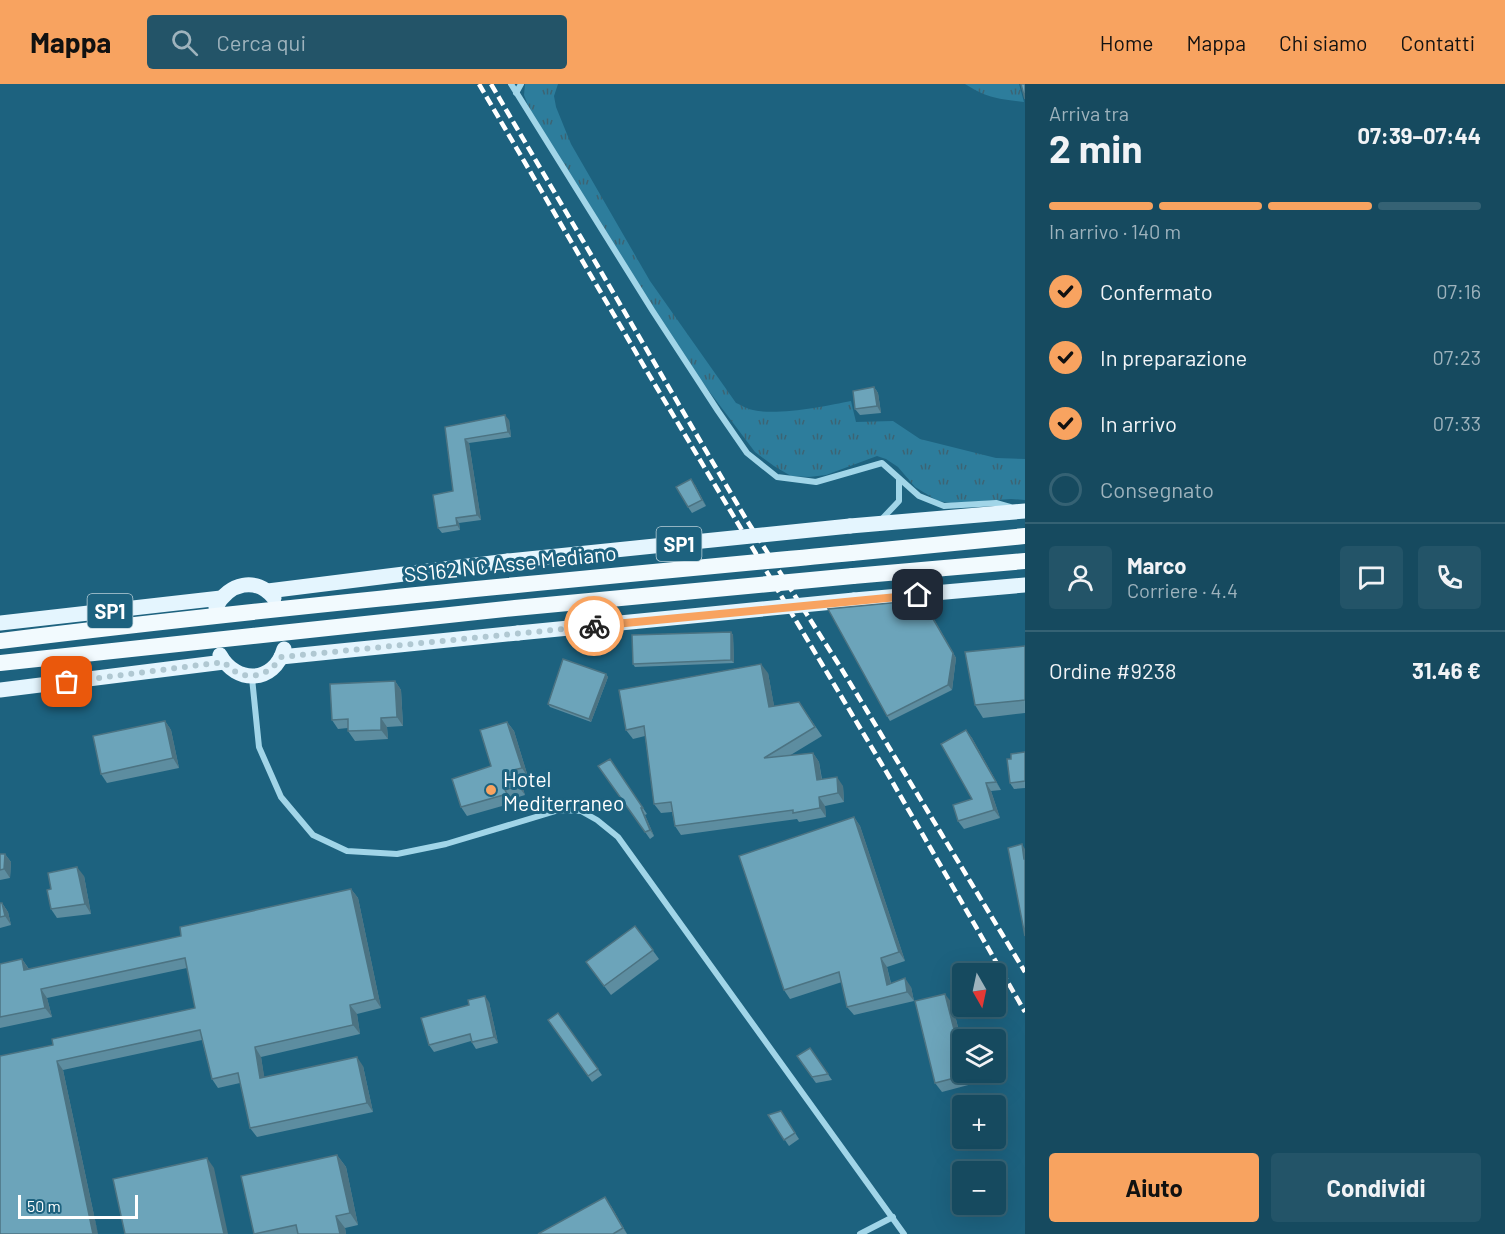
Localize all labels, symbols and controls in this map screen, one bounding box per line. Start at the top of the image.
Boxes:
search box [147,15,567,69]
text: Mappa [30,25,111,59]
icon: search [168,26,201,59]
text: Cerca qui [216,29,306,55]
text: Home [1100,30,1153,55]
text: Mappa [1186,30,1246,55]
text: Chi siamo [1279,30,1368,55]
text: Contatti [1401,30,1475,55]
text: Arriva tra [1049,101,1129,125]
text: 07:39–07:44 [1357,122,1481,148]
text: 2 min [1049,124,1142,171]
text: In arrivo · 140 m [1049,219,1181,243]
icon: check [1049,275,1082,308]
text: Confermato [1100,278,1213,304]
text: 07:16 [1436,279,1481,303]
icon: check [1049,341,1082,374]
text: In preparazione [1100,344,1247,370]
text: 07:23 [1433,345,1481,369]
icon: check [1049,407,1082,440]
text: In arrivo [1100,410,1177,436]
text: 07:33 [1433,411,1481,435]
text: Consegnato [1100,476,1214,502]
road number: SP1 [656,527,702,561]
street label: SS162 NC Asse Mediano [402,539,618,587]
button: person [1049,546,1112,609]
button: chat [1340,546,1403,609]
button: phone [1418,546,1481,609]
text: Marco [1127,552,1186,578]
pin [892,569,943,620]
icon: home [901,578,934,611]
text: Corriere · 4.4 [1127,578,1238,602]
road number: SP1 [88,594,132,628]
courier [564,596,624,656]
icon: bike [578,610,611,643]
pin [41,656,92,707]
text: Ordine #9238 [1049,657,1176,683]
text: 31.46 € [1412,657,1481,683]
icon: bag [50,665,83,698]
place label: Hotel Mediterraneo [503,766,624,815]
marker: Hotel Mediterraneo [484,783,498,797]
north arrow [952,963,1006,1017]
map controls [952,963,1006,1215]
button: layers [952,1029,1006,1083]
button: + [952,1095,1006,1149]
button: Aiuto [1049,1153,1259,1222]
button: Condividi [1271,1153,1481,1222]
button: − [952,1161,1006,1215]
scale bar [18,1192,138,1220]
text: 50 m [27,1196,61,1215]

